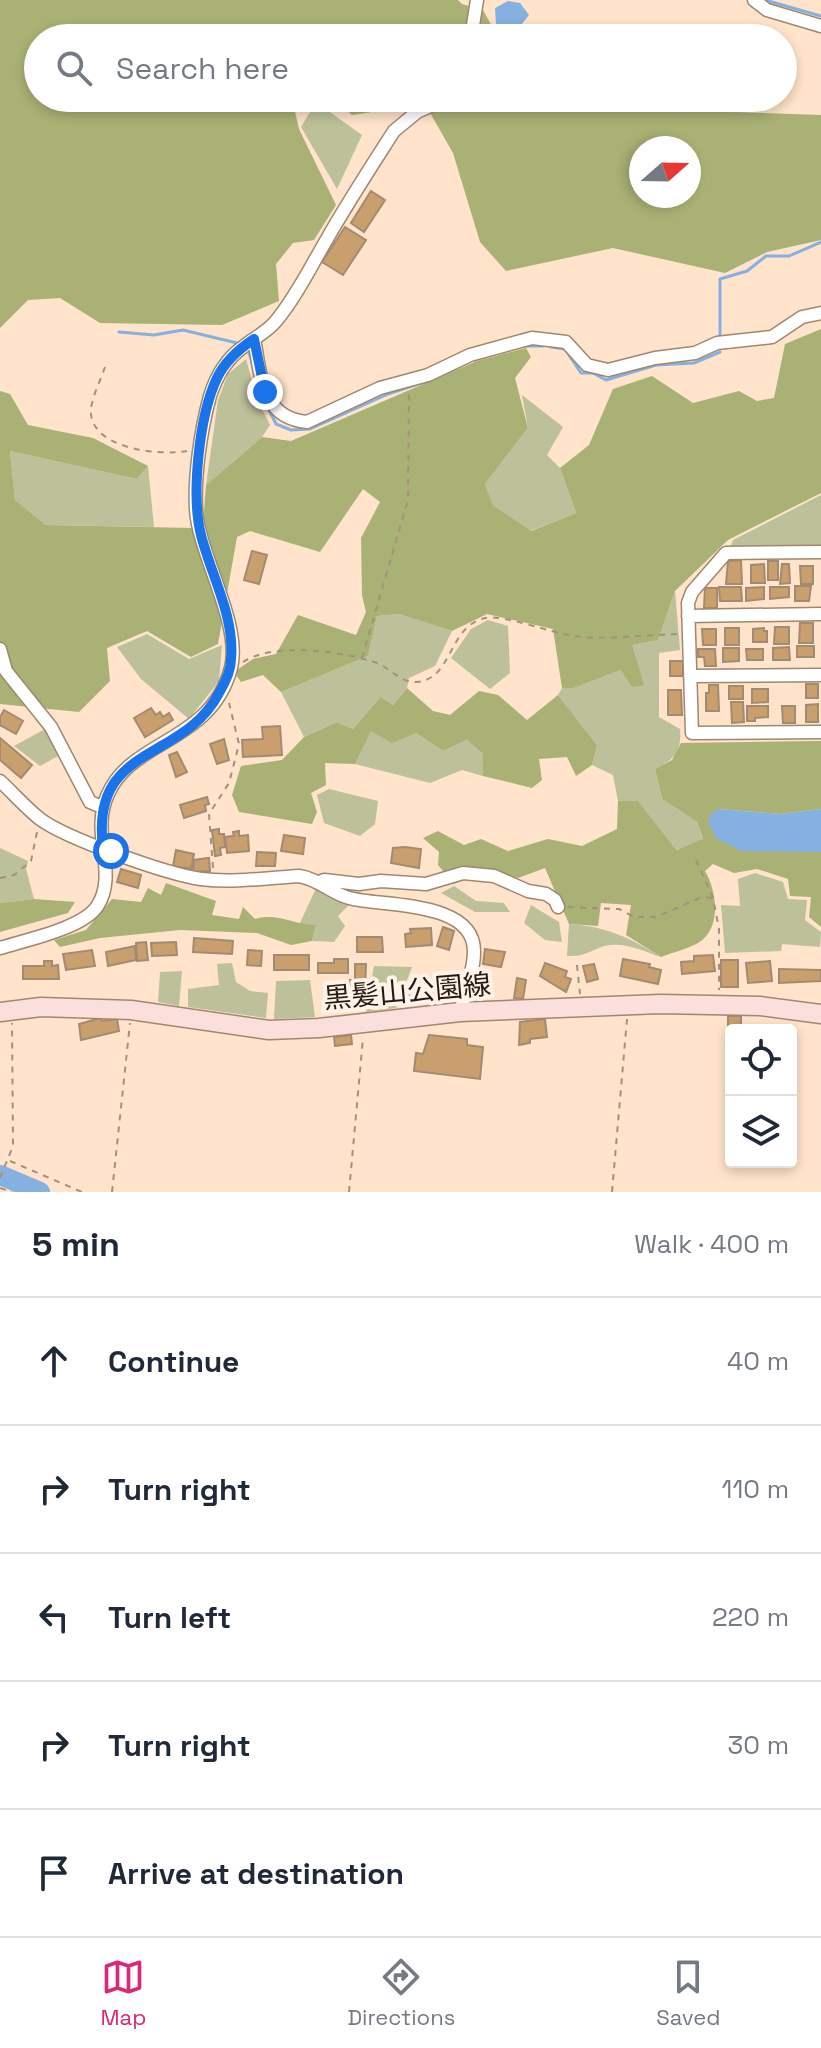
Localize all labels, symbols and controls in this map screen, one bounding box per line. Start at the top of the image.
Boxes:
search box [24,24,797,112]
icon: search [52,46,96,90]
text: Search here [116,49,289,88]
north arrow [629,136,701,208]
route end [247,374,283,410]
route start [93,833,129,869]
street label: 黒髪山公園線 [322,966,492,1016]
map controls [725,1024,797,1168]
button: locate [725,1024,797,1096]
button: layers [725,1096,797,1168]
text: 5 min [32,1223,120,1266]
text: Walk · 400 m [634,1227,789,1261]
icon: ahead [32,1339,76,1383]
text: Continue [108,1342,239,1381]
text: 40 m [727,1344,789,1378]
icon: right [32,1467,76,1511]
text: Turn right [108,1470,251,1509]
text: 110 m [722,1472,789,1506]
icon: left [32,1595,76,1639]
text: Turn left [108,1598,231,1637]
text: 220 m [712,1600,789,1634]
icon: right [32,1723,76,1767]
text: Turn right [108,1726,251,1765]
text: 30 m [728,1728,789,1762]
icon: arrive [32,1851,76,1895]
text: Arrive at destination [108,1854,404,1893]
tab: Map [101,1955,146,2031]
tab: Directions [347,1955,455,2031]
tab: Saved [656,1955,720,2031]

